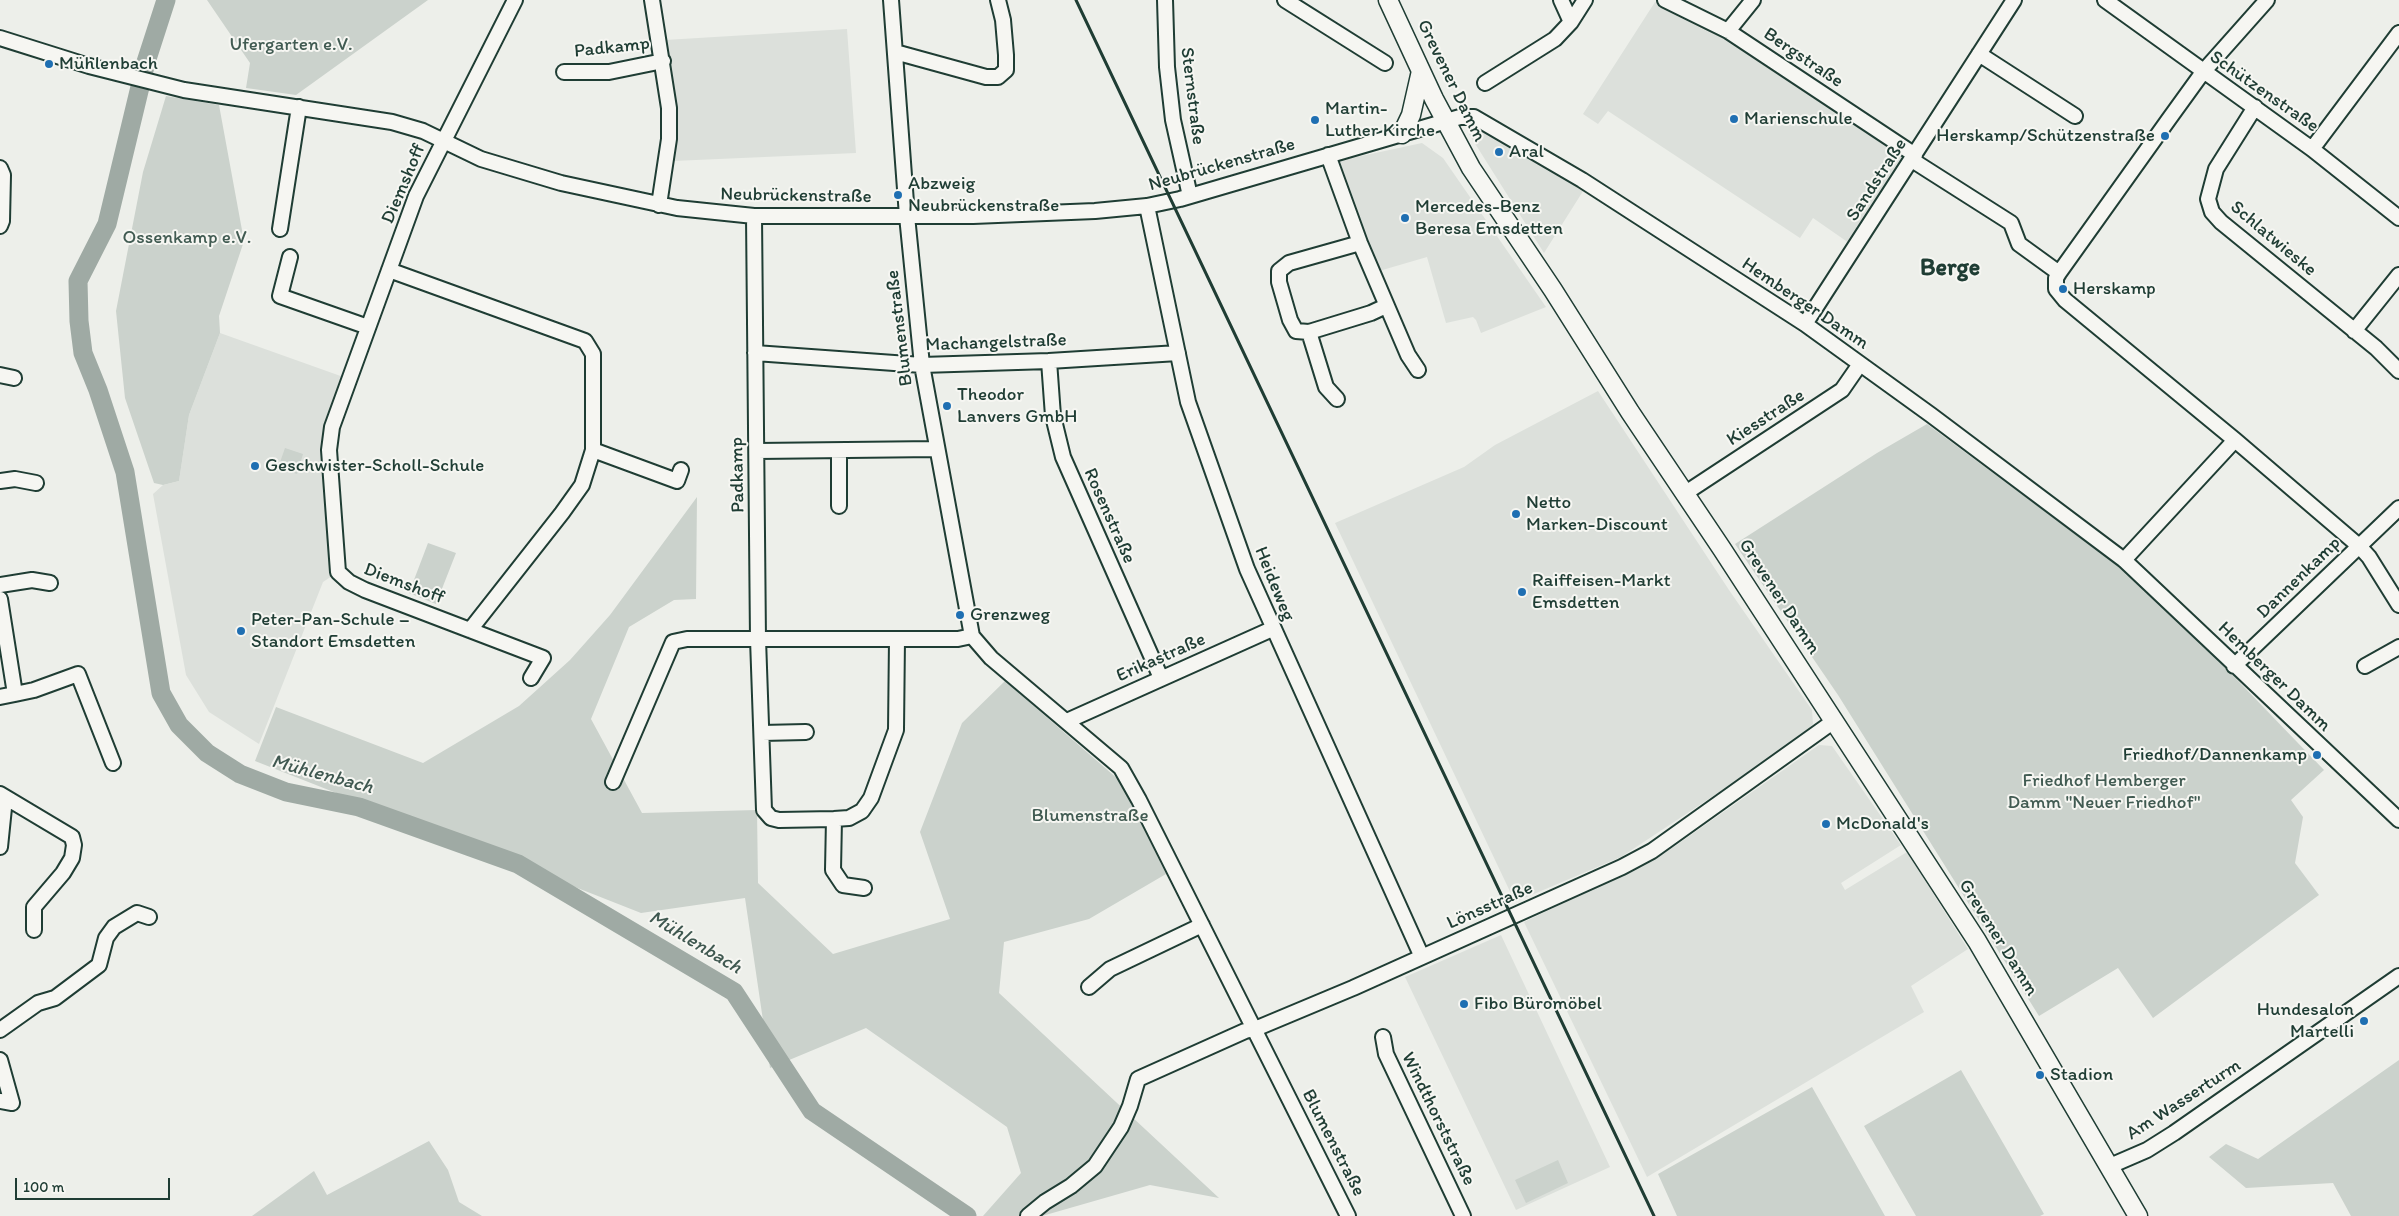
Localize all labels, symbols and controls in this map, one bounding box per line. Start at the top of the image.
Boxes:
street label: Grevener Damm [1412,16,1490,146]
street label: Bergstraße [1759,23,1847,93]
street label: Padkamp [573,33,651,63]
park label: Ufergarten e.V. [229,34,353,56]
street label: Sternstraße [1175,46,1209,146]
street label: Schützenstraße [2205,46,2323,138]
place label: Mühlenbach [59,53,158,75]
marker: Mühlenbach [43,58,55,70]
place label: Martin- Luther Kirche [1325,98,1435,142]
place label: Marienschule [1744,108,1853,130]
marker: Marienschule [1728,113,1740,125]
marker: Martin- Luther Kirche [1309,114,1321,126]
place label: Herskamp/Schützenstraße [1936,125,2155,147]
marker: Herskamp/Schützenstraße [2159,130,2171,142]
street label: Neubrückenstraße [1146,133,1298,197]
street label: Sandstraße [1842,134,1912,226]
street label: Diemshoff [377,141,431,227]
place label: Aral [1509,141,1544,163]
marker: Aral [1493,146,1505,158]
place label: Abzweig Neubrückenstraße [908,173,1059,217]
street label: Neubrückenstraße [720,183,872,209]
marker: Abzweig Neubrückenstraße [892,189,904,201]
place label: Mercedes-Benz Beresa Emsdetten [1415,196,1563,240]
street label: Schlatwieske [2225,196,2321,282]
marker: Mercedes-Benz Beresa Emsdetten [1399,212,1411,224]
park label: Ossenkamp e.V. [123,227,251,249]
street label: Hemberger Damm [1737,253,1873,355]
district label: Berge [1920,255,1980,283]
street label: Blumenstraße [882,269,918,387]
place label: Herskamp [2073,278,2156,300]
marker: Herskamp [2057,283,2069,295]
street label: Machangelstraße [925,329,1067,357]
place label: Theodor Lanvers GmbH [957,384,1077,428]
street label: Kiesstraße [1723,384,1809,452]
marker: Theodor Lanvers GmbH [941,400,953,412]
street label: Padkamp [726,437,750,513]
place label: Geschwister-Scholl-Schule [265,455,484,477]
marker: Geschwister-Scholl-Schule [249,460,261,472]
street label: Rosenstraße [1078,465,1140,567]
place label: Netto Marken-Discount [1526,492,1668,536]
marker: Netto Marken-Discount [1510,508,1522,520]
street label: Dannenkamp [2252,532,2346,624]
street label: Grevener Damm [1733,535,1825,659]
street label: Heideweg [1249,543,1299,625]
street label: Diemshoff [360,558,448,610]
place label: Raiffeisen-Markt Emsdetten [1532,570,1671,614]
marker: Raiffeisen-Markt Emsdetten [1516,586,1528,598]
place label: Grenzweg [970,604,1050,626]
place label: Peter-Pan-Schule – Standort Emsdetten [251,609,415,653]
marker: Grenzweg [954,609,966,621]
street label: Hemberger Damm [2213,617,2335,737]
marker: Peter-Pan-Schule – Standort Emsdetten [235,625,247,637]
street label: Erikastraße [1113,628,1209,688]
place label: Friedhof/Dannenkamp [2123,744,2307,766]
marker: Friedhof/Dannenkamp [2311,749,2323,761]
water label: Mühlenbach [269,750,375,800]
park label: Friedhof Hemberger Damm "Neuer Friedhof" [2007,770,2201,814]
park label: Blumenstraße [1032,805,1148,827]
place label: McDonald's [1836,813,1929,835]
marker: McDonald's [1820,818,1832,830]
street label: Grevener Damm [1953,876,2043,1000]
street label: Lönsstraße [1443,877,1537,935]
water label: Mühlenbach [644,906,746,980]
place label: Fibo Büromöbel [1474,993,1602,1015]
marker: Fibo Büromöbel [1458,998,1470,1010]
place label: Hundesalon Martelli [2257,999,2354,1043]
marker: Hundesalon Martelli [2358,1015,2370,1027]
street label: Windthorststraße [1396,1049,1480,1189]
street label: Am Wasserturm [2122,1054,2246,1146]
place label: Stadion [2050,1064,2113,1086]
marker: Stadion [2034,1069,2046,1081]
street label: Blumenstraße [1296,1086,1370,1200]
scale bar [18,1168,172,1200]
text: 100 m [23,1178,64,1196]

